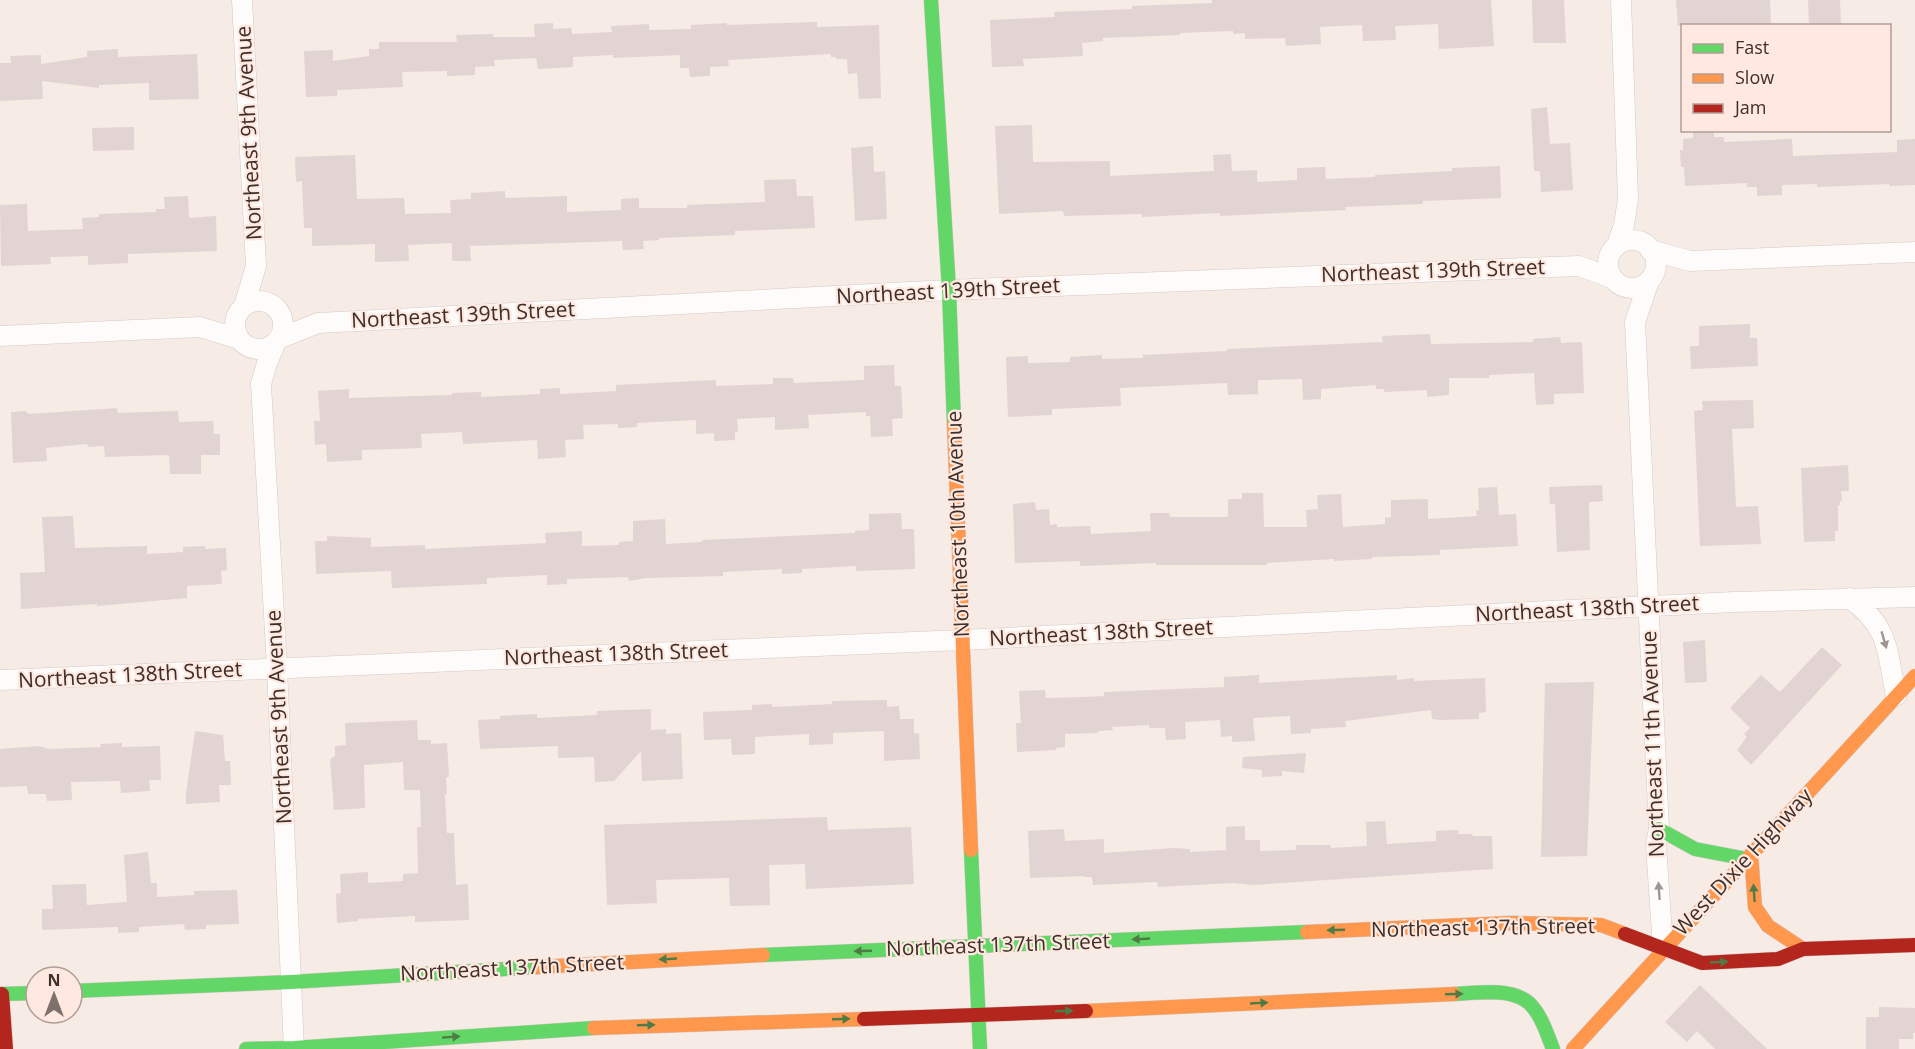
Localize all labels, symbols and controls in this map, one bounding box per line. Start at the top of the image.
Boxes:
legend [1681,24,1891,132]
street label: Northeast 9th Avenue [228,25,268,241]
text: Fast [1735,35,1769,59]
text: Slow [1735,65,1774,89]
text: Jam [1733,95,1767,119]
street label: Northeast 139th Street [1320,252,1546,288]
street label: Northeast 139th Street [835,270,1061,310]
street label: Northeast 139th Street [350,294,576,334]
street label: Northeast 10th Avenue [939,410,975,638]
street label: Northeast 138th Street [1474,588,1700,628]
street label: Northeast 9th Avenue [258,609,298,825]
street label: Northeast 138th Street [988,612,1214,652]
street label: Northeast 11th Avenue [1634,630,1670,858]
one-way arrow [1880,631,1889,649]
street label: Northeast 138th Street [503,635,729,671]
street label: Northeast 138th Street [17,654,243,694]
street label: West Dixie Highway [1667,781,1818,941]
one-way arrow [1654,882,1664,901]
one-way arrow [1749,884,1759,903]
street label: Northeast 137th Street [1371,911,1595,943]
one-way arrow [1327,925,1346,935]
street label: Northeast 137th Street [885,926,1111,962]
one-way arrow [1132,934,1151,943]
one-way arrow [853,946,872,955]
street label: Northeast 137th Street [399,947,625,987]
one-way arrow [658,955,677,964]
one-way arrow [1709,957,1728,967]
north arrow [24,965,84,1025]
text: N [47,969,61,991]
one-way arrow [1444,990,1463,999]
one-way arrow [1250,998,1269,1007]
one-way arrow [1055,1007,1074,1016]
one-way arrow [831,1015,850,1024]
one-way arrow [636,1020,655,1029]
one-way arrow [442,1033,461,1042]

